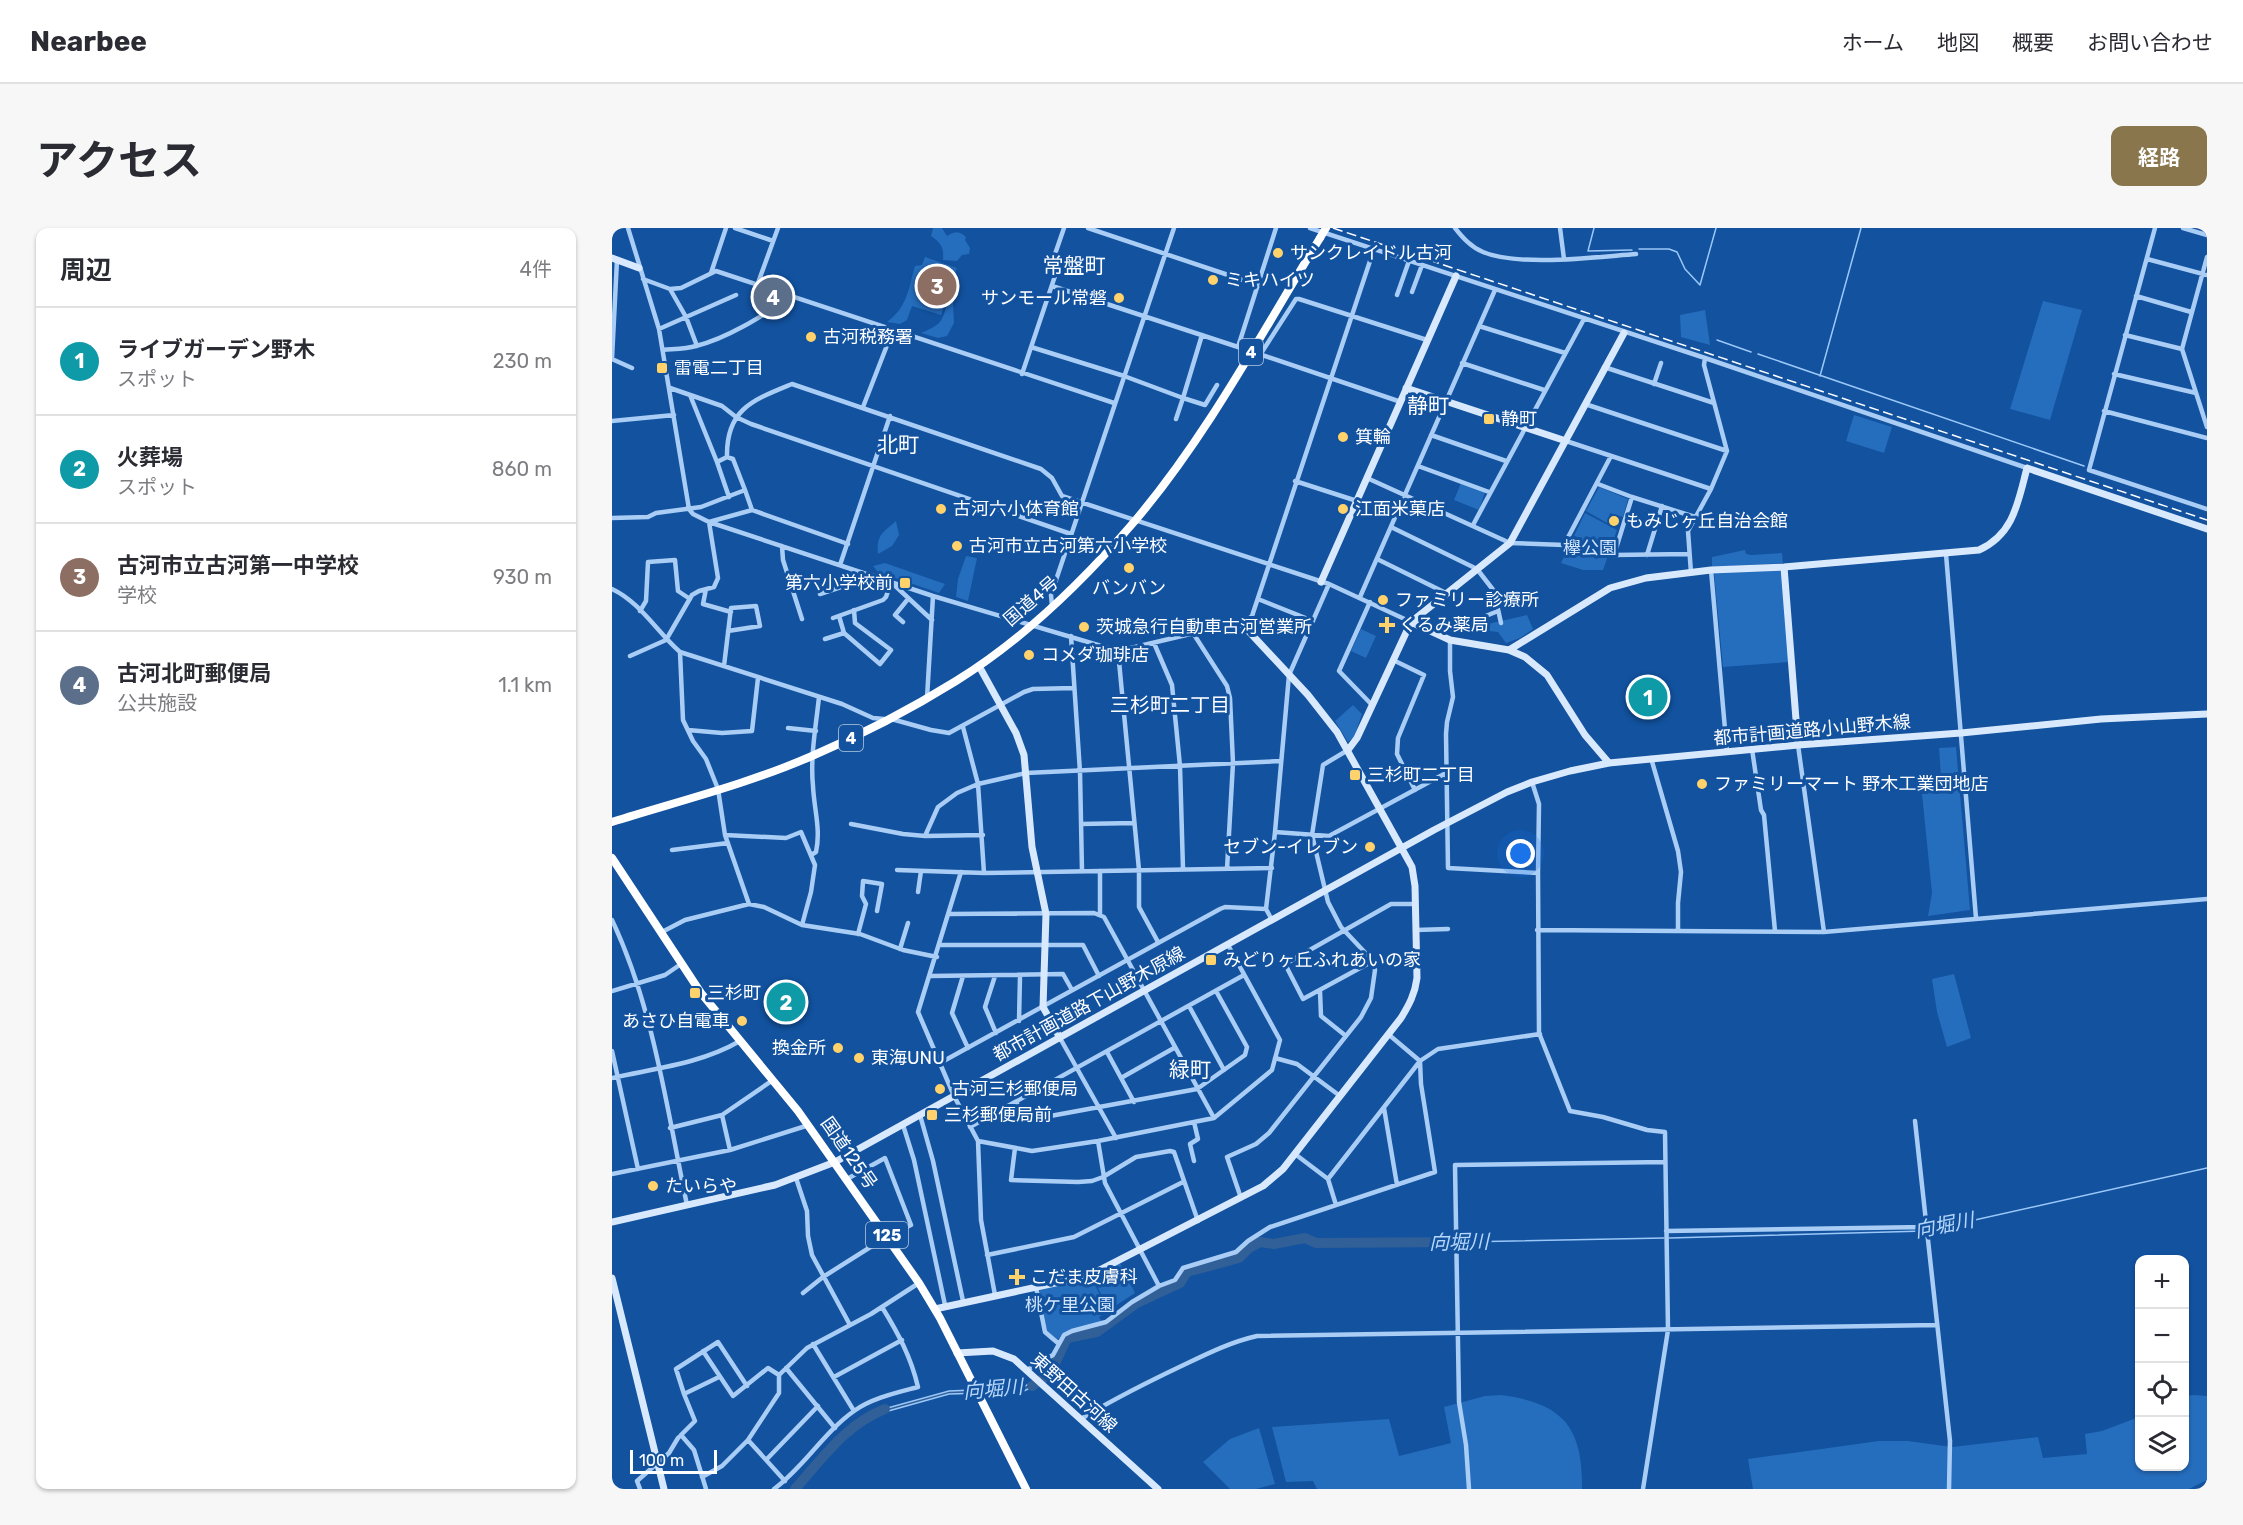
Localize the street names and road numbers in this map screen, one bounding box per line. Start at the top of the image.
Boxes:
road number: 4 [1239,339,1263,365]
street label: 国道4号 [999,571,1063,631]
street label: 都市計画道路小山野木線 [1712,710,1912,750]
road number: 4 [839,725,863,751]
street label: 都市計画道路下山野木原線 [989,942,1189,1066]
street label: 国道125号 [816,1113,882,1193]
road number: 125 [866,1222,908,1248]
street label: 東野田古河線 [1027,1349,1121,1437]

